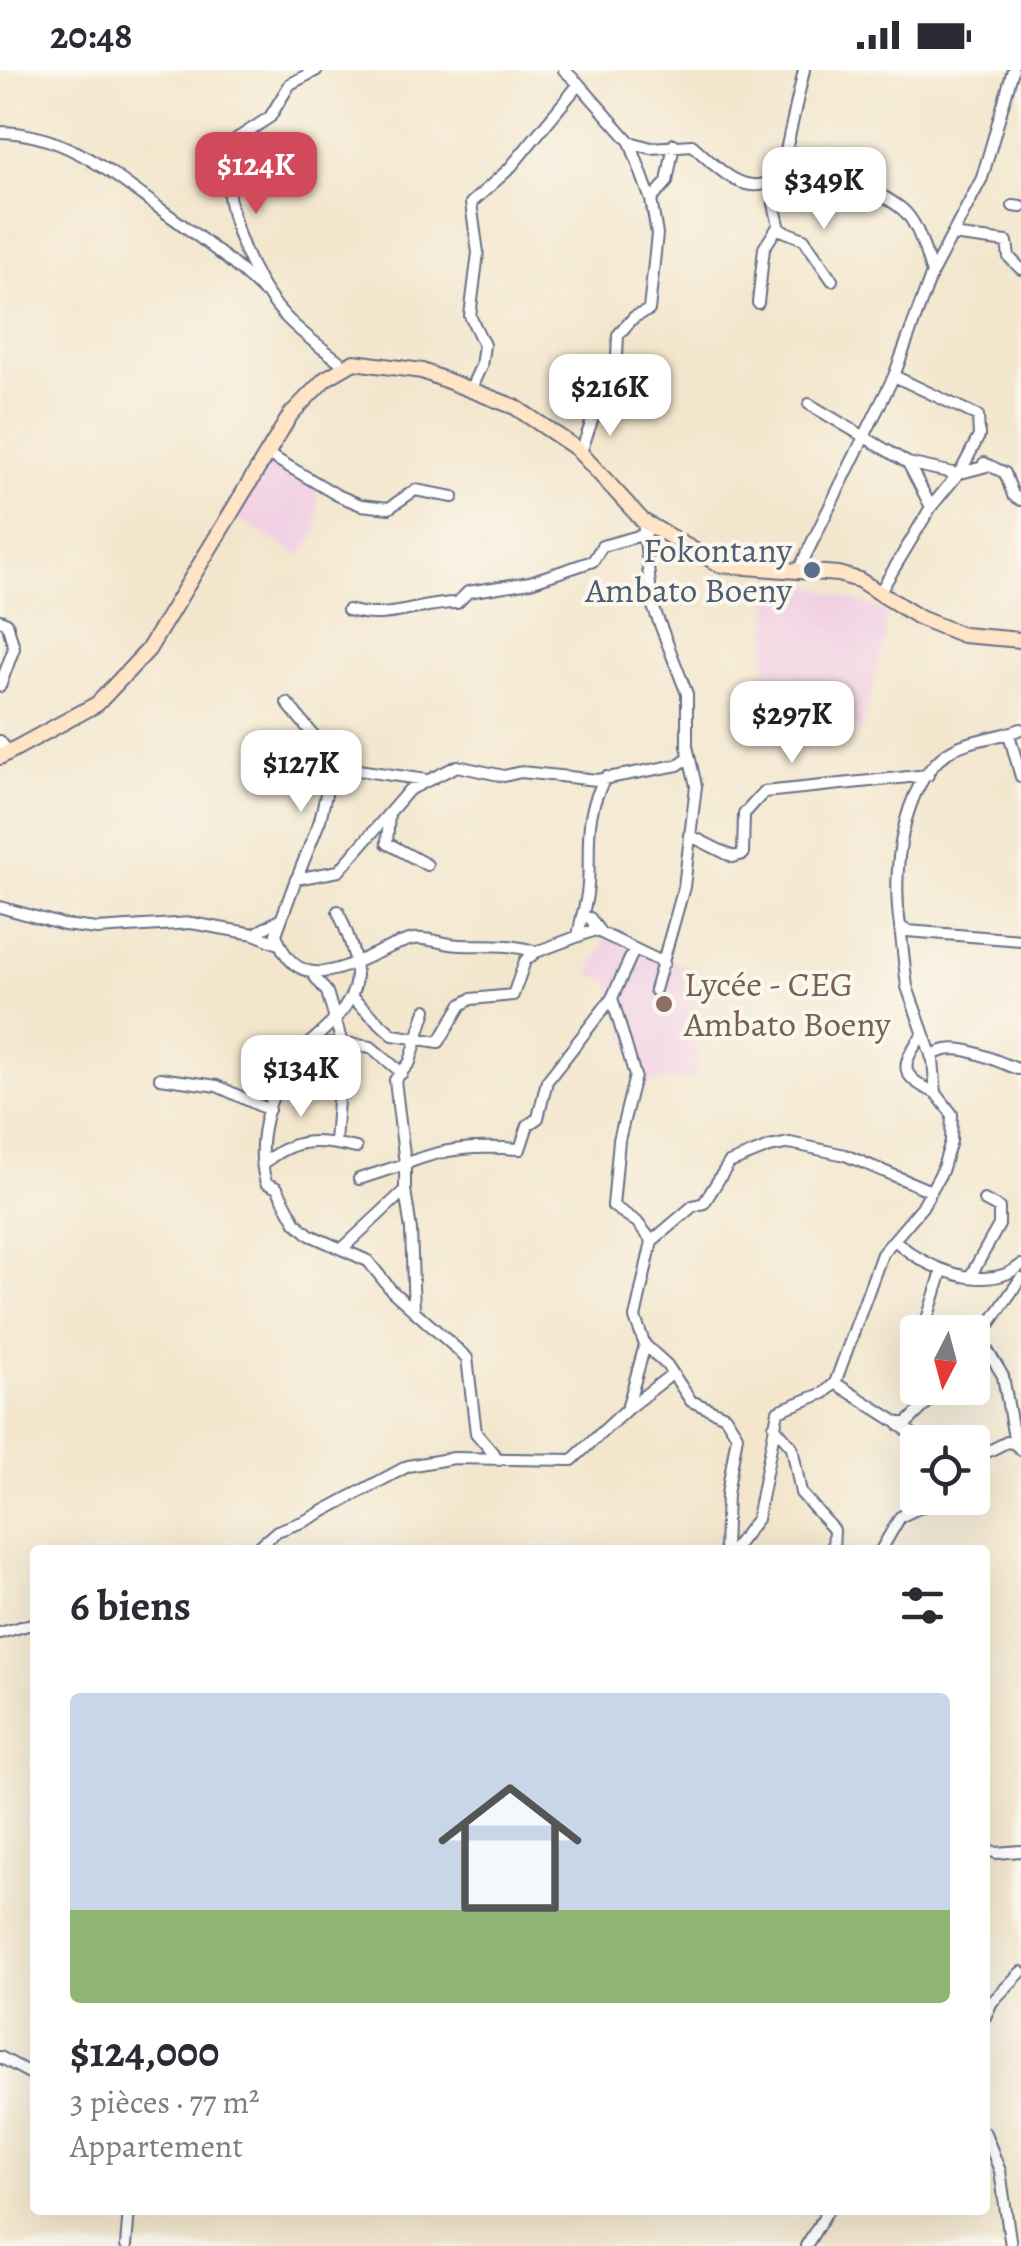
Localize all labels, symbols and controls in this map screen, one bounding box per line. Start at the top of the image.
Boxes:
text: 20:48 [50,9,133,61]
pin: $124K [186,132,326,217]
text: $124K [217,142,295,186]
pin: $349K [754,147,894,232]
text: $349K [784,157,864,201]
pin: $216K [540,354,680,439]
text: $216K [571,364,649,408]
place label: Fokontany Ambato Boeny [584,526,792,614]
marker: Fokontany Ambato Boeny [801,559,823,581]
pin: $297K [722,681,862,766]
text: $297K [752,691,832,735]
pin: $127K [231,730,371,815]
text: $127K [263,740,339,784]
place label: Lycée - CEG Ambato Boeny [683,960,891,1048]
marker: Lycée - CEG Ambato Boeny [653,993,675,1015]
pin: $134K [231,1035,371,1120]
text: $134K [263,1045,339,1089]
north arrow [900,1315,990,1405]
map controls [900,1315,990,1515]
button: locate [900,1425,990,1515]
text: 6 biens [70,1577,191,1634]
icon: filters [895,1578,950,1633]
icon: home [420,1758,600,1938]
text: $124,000 [70,2023,219,2080]
text: 3 pièces · 77 m² [70,2080,260,2124]
text: Appartement [70,2124,243,2168]

